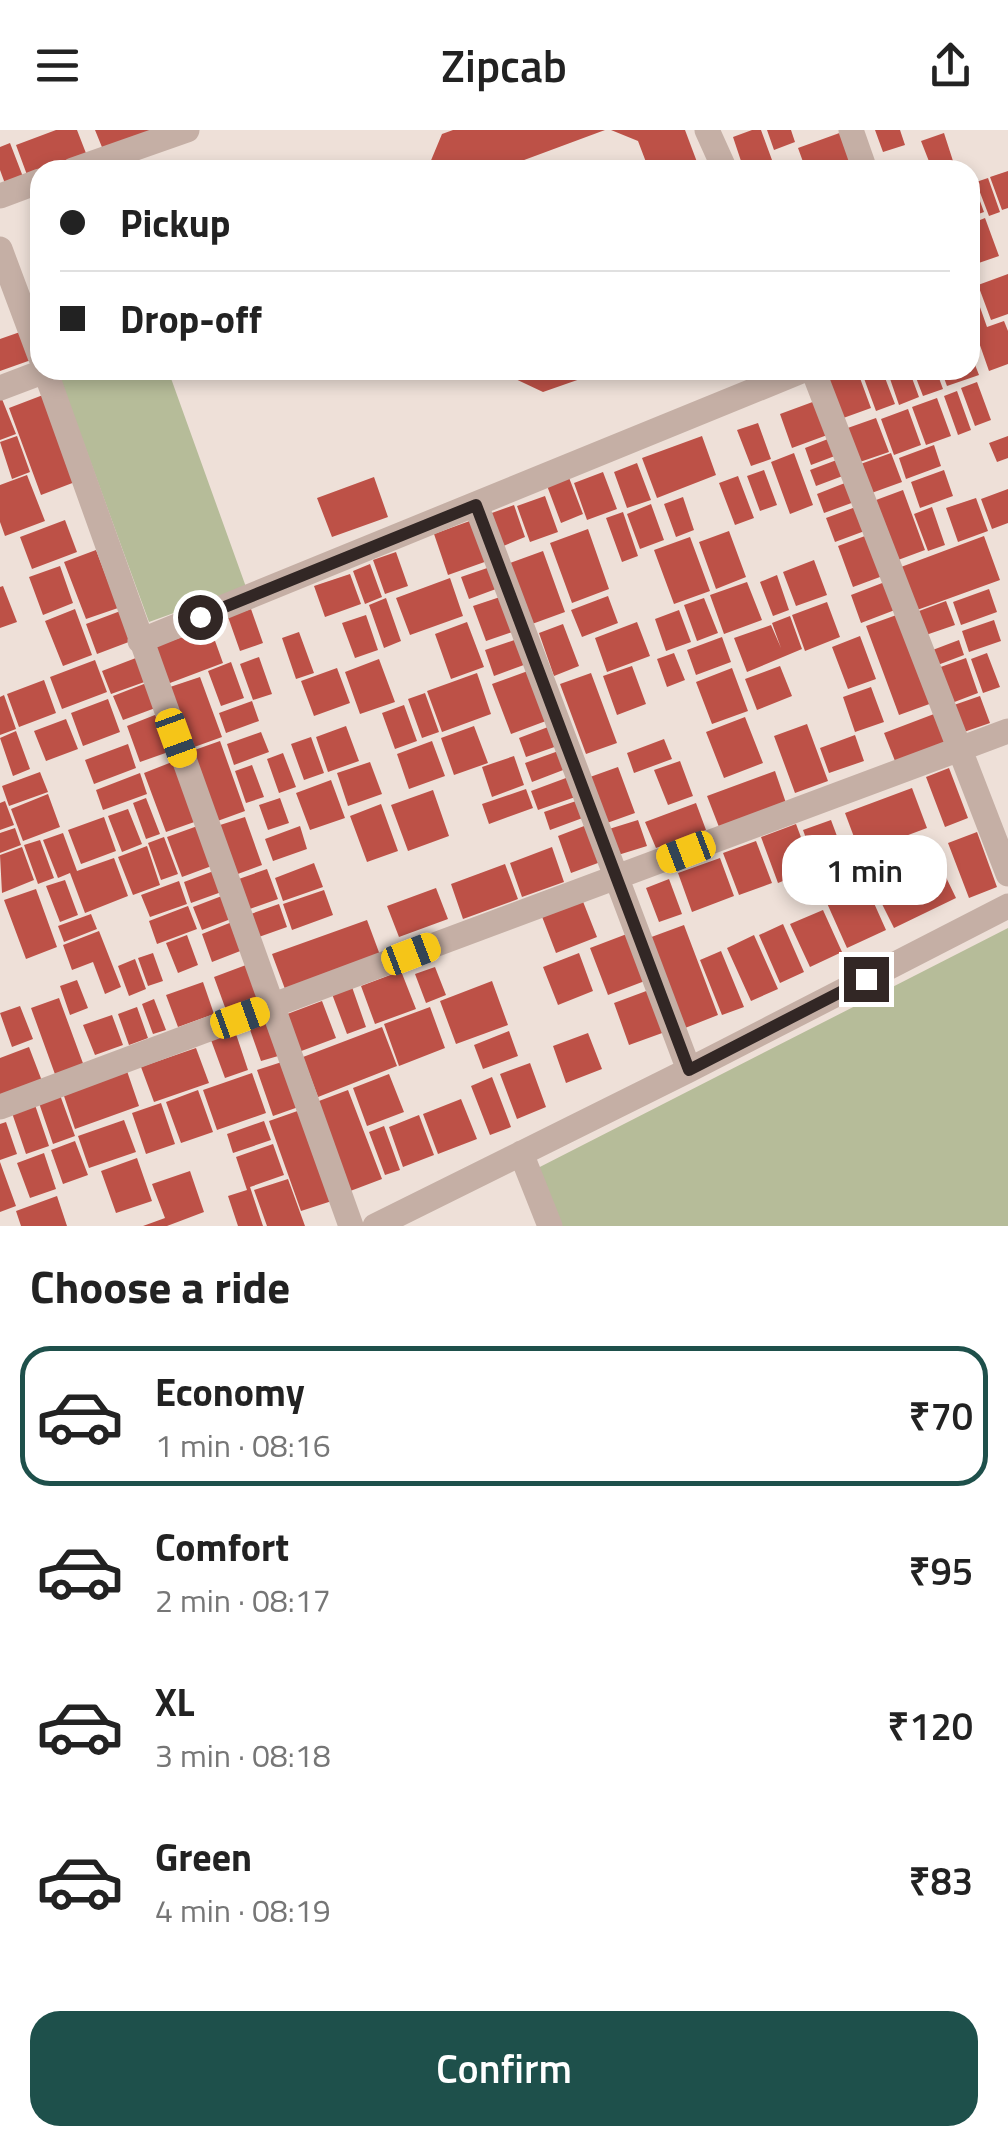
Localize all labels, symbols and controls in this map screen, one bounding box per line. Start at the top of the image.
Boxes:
text: Zipcab [441,31,567,99]
icon: menu [30,38,85,93]
icon: share [923,38,978,93]
text: Pickup [120,194,230,252]
text: Drop-off [120,290,262,348]
route start [178,595,223,640]
car [152,705,200,771]
car [653,827,719,877]
callout: 1 min [784,834,948,904]
text: 1 min [826,846,903,894]
car [378,929,444,979]
route end [844,957,889,1002]
car [207,994,273,1042]
text: Choose a ride [30,1252,290,1320]
text: Economy [155,1363,305,1421]
icon: car [35,1371,125,1461]
text: ₹70 [909,1387,973,1445]
text: 1 min · 08:16 [155,1421,331,1469]
text: Comfort [155,1518,289,1576]
icon: car [35,1526,125,1616]
text: ₹95 [909,1542,973,1600]
text: 2 min · 08:17 [155,1576,331,1624]
text: XL [155,1673,195,1731]
icon: car [35,1681,125,1771]
text: ₹120 [887,1697,973,1755]
text: 3 min · 08:18 [155,1731,331,1779]
text: Green [155,1828,252,1886]
icon: car [35,1836,125,1926]
text: ₹83 [909,1852,973,1910]
text: 4 min · 08:19 [155,1886,331,1934]
button: Confirm [30,2011,978,2126]

